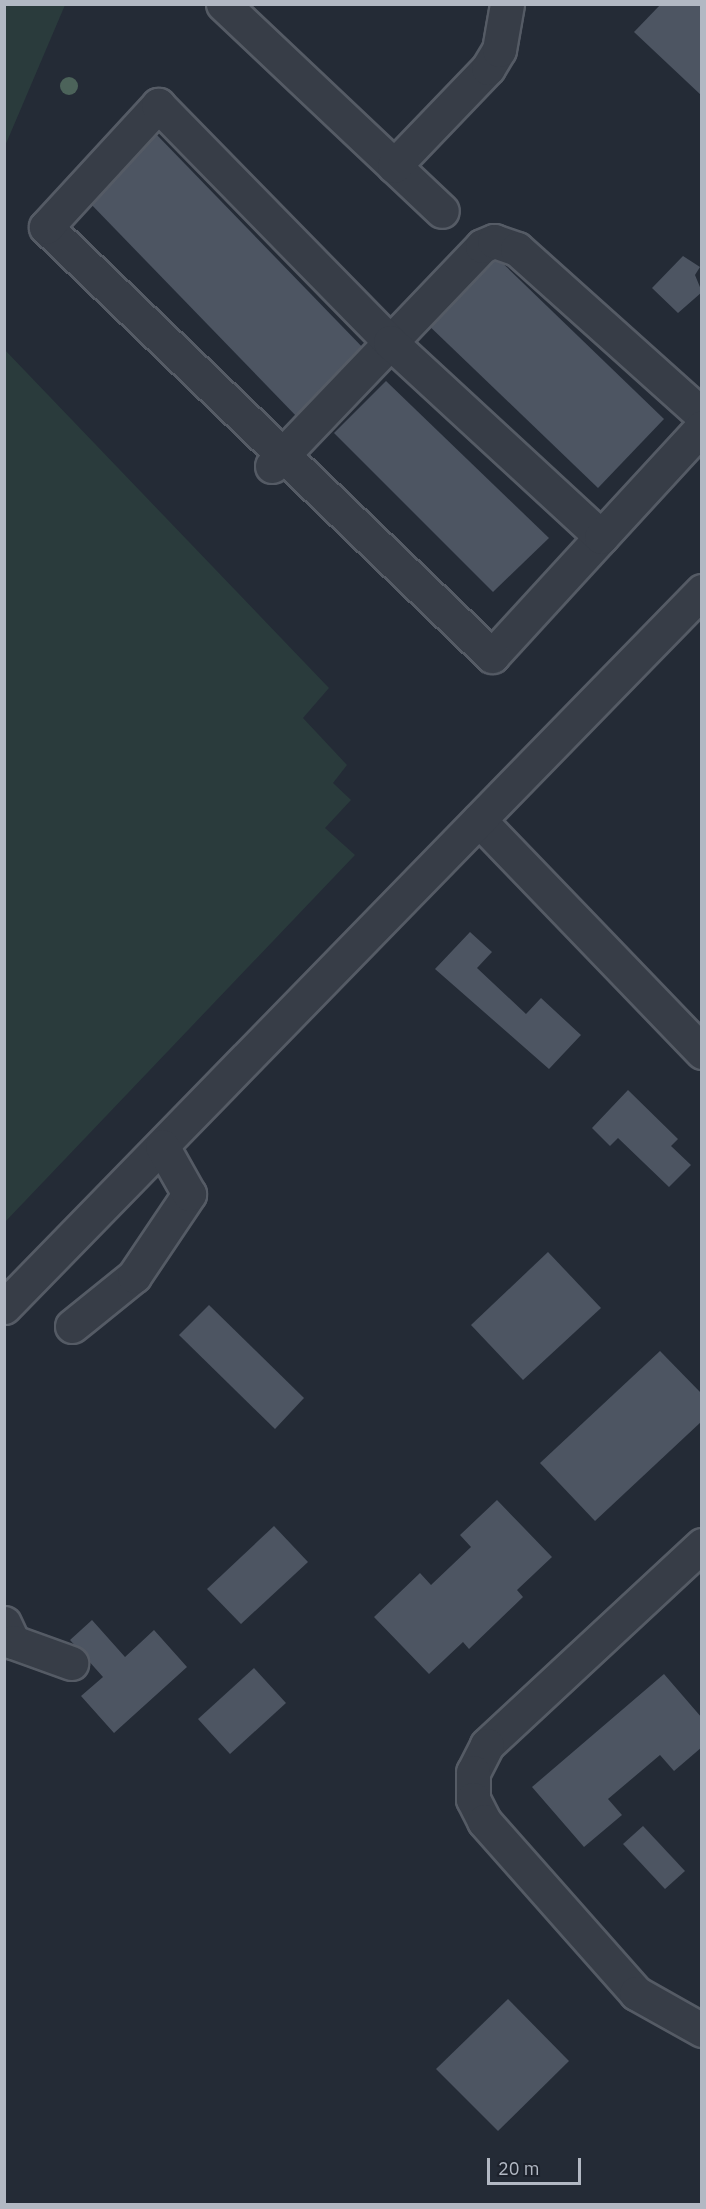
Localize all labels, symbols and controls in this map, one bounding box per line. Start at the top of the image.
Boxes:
scale bar [490,2146,584,2184]
text: 20 m [498,2157,540,2180]

